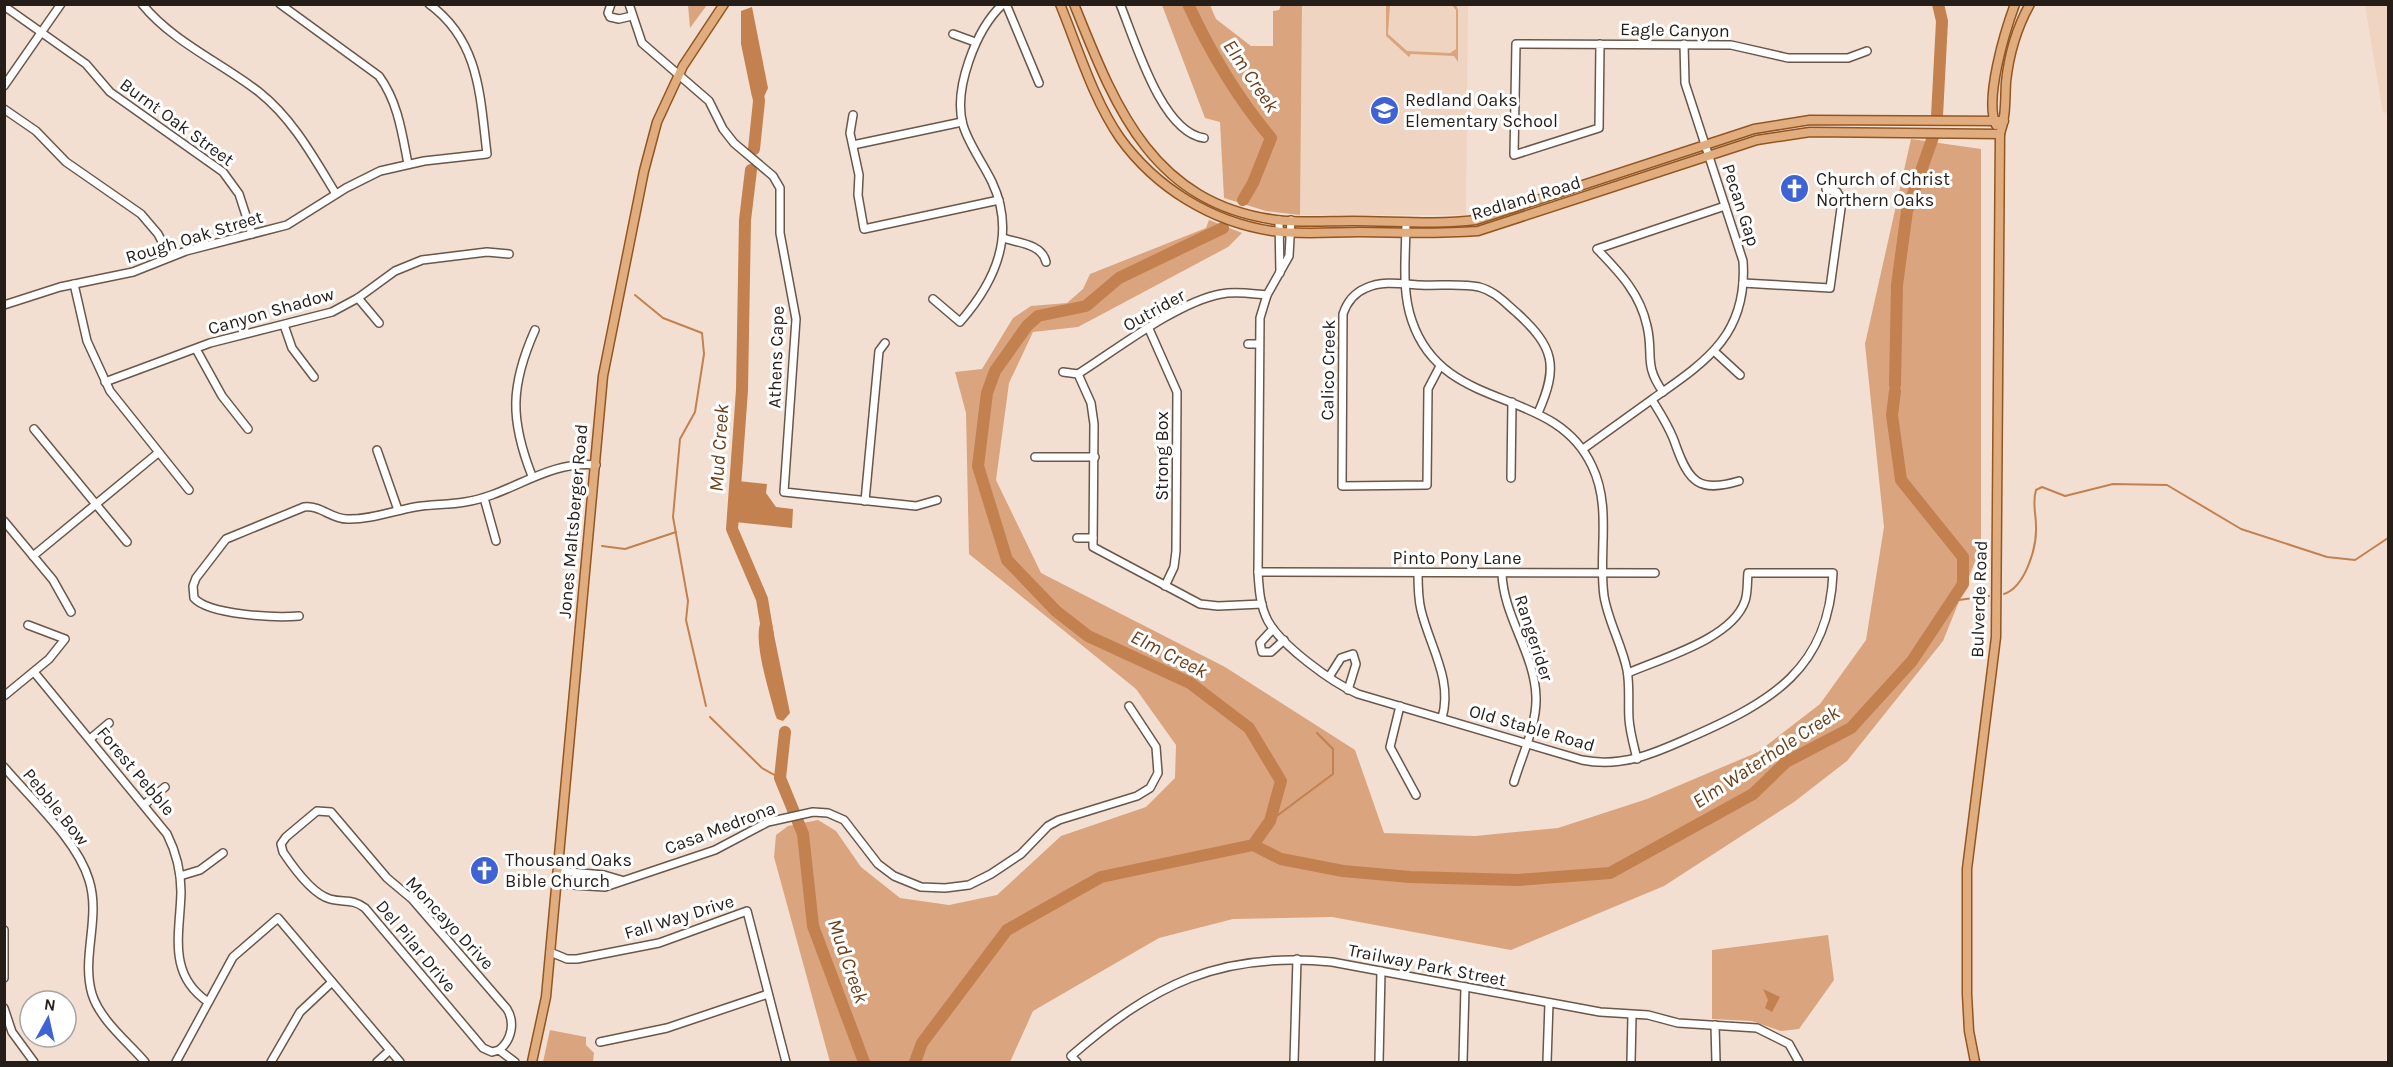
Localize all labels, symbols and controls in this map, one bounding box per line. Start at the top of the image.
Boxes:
street label: Eagle Canyon [1620,18,1730,42]
water label: Elm Creek [1218,35,1284,117]
street label: Burnt Oak Street [116,73,239,171]
place label: Redland Oaks Elementary School [1405,89,1558,132]
school or university icon: Redland Oaks Elementary School [1368,94,1400,126]
street label: Pecan Gap [1717,161,1765,249]
place label: Church of Christ Northern Oaks [1816,168,1950,211]
street label: Redland Road [1469,171,1583,225]
church icon: Church of Christ Northern Oaks [1779,173,1811,205]
street label: Rough Oak Street [123,206,266,268]
street label: Canyon Shadow [205,282,337,340]
street label: Outrider [1119,284,1189,336]
street label: Athens Cape [763,305,789,409]
street label: Calico Creek [1316,319,1340,421]
water label: Mud Creek [704,403,734,493]
street label: Strong Box [1151,411,1173,501]
street label: Jones Maltsberger Road [554,423,592,619]
street label: Bulverde Road [1966,540,1992,658]
street label: Pinto Pony Lane [1393,547,1521,569]
street label: Rangerider [1510,592,1558,684]
water label: Elm Creek [1127,625,1212,683]
street label: Old Stable Road [1467,700,1597,756]
water label: Elm Waterhole Creek [1688,700,1844,813]
street label: Forest Pebble [92,722,180,820]
street label: Pebble Bow [18,764,94,850]
street label: Casa Medrona [662,797,778,859]
place label: Thousand Oaks Bible Church [505,849,632,892]
church icon: Thousand Oaks Bible Church [468,854,500,886]
street label: Moncayo Drive [401,872,499,974]
street label: Fall Way Drive [622,890,736,944]
street label: Del Pilar Drive [371,895,461,997]
water label: Mud Creek [823,916,873,1007]
street label: Trailway Park Street [1346,939,1508,991]
north arrow [18,989,78,1049]
text: N [43,994,57,1015]

